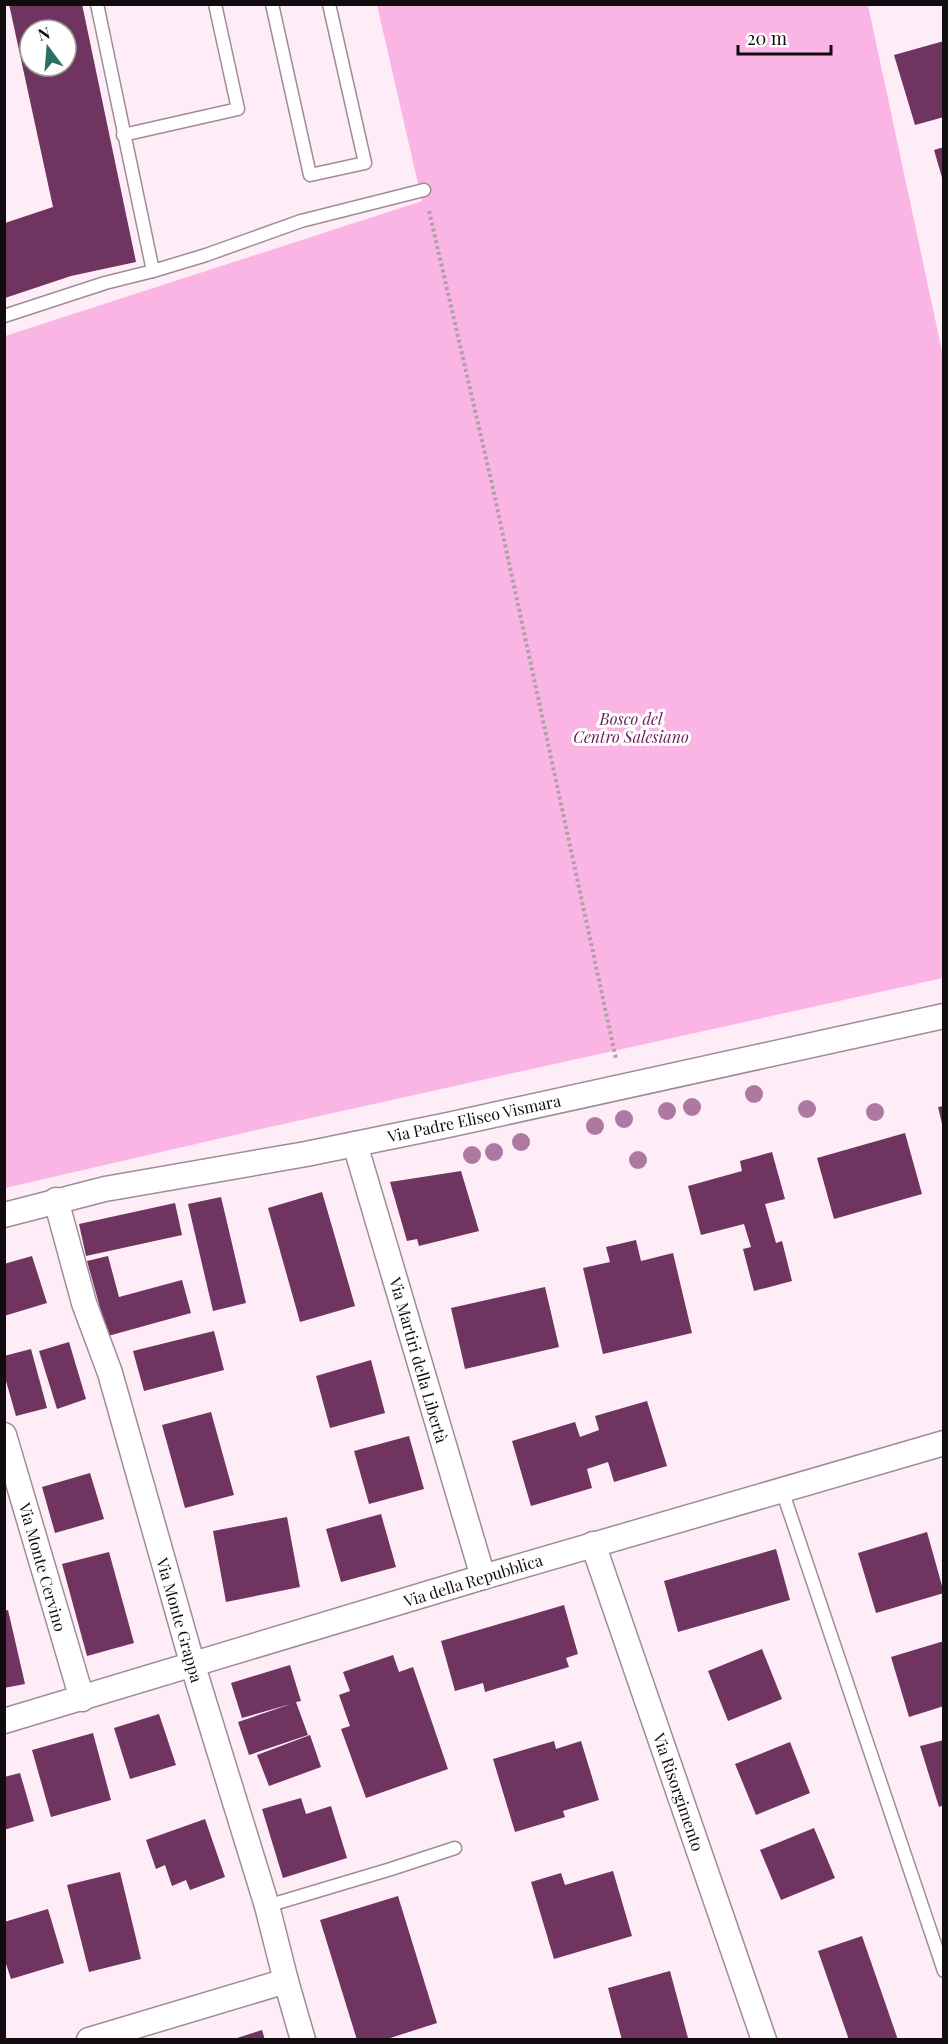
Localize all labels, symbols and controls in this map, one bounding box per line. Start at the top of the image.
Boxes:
north arrow [18,18,78,78]
scale bar [738,18,831,56]
text: N [35,21,53,45]
text: 20 m [747,26,787,50]
park label: Bosco del Centro Salesiano [573,708,689,747]
street label: Via Padre Eliseo Vismara [384,1089,563,1147]
street label: Via Martiri della Libertà [385,1274,453,1445]
street label: Via Monte Cervino [14,1499,71,1634]
street label: Via della Repubblica [400,1549,545,1611]
street label: Via Monte Grappa [152,1554,208,1685]
street label: Via Risorgimento [649,1729,709,1854]

